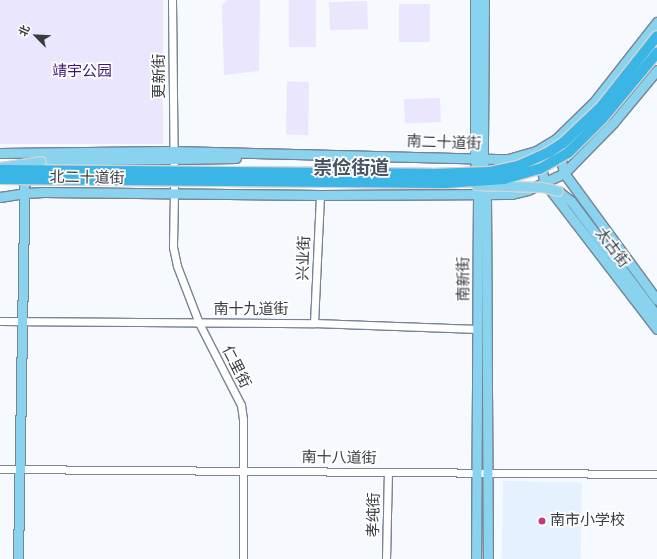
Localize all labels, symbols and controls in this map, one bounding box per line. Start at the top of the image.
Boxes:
north arrow [16,16,56,56]
text: 北 [16,23,33,39]
street label: 更新街 [151,54,169,98]
park label: 靖宇公园 [52,63,112,81]
street label: 南二十道街 [406,133,482,153]
district label: 崇俭街道 [313,158,389,180]
street label: 北二十道街 [49,168,125,188]
street label: 太古街 [591,225,633,271]
street label: 兴业街 [294,235,314,281]
street label: 南新街 [455,257,473,301]
street label: 南十九道街 [214,301,288,319]
street label: 仁里街 [218,343,254,391]
street label: 南十八道街 [301,448,377,468]
street label: 孝纯街 [365,492,383,538]
place label: 南市小学校 [550,512,625,530]
marker: 南市小学校 [537,516,547,526]

